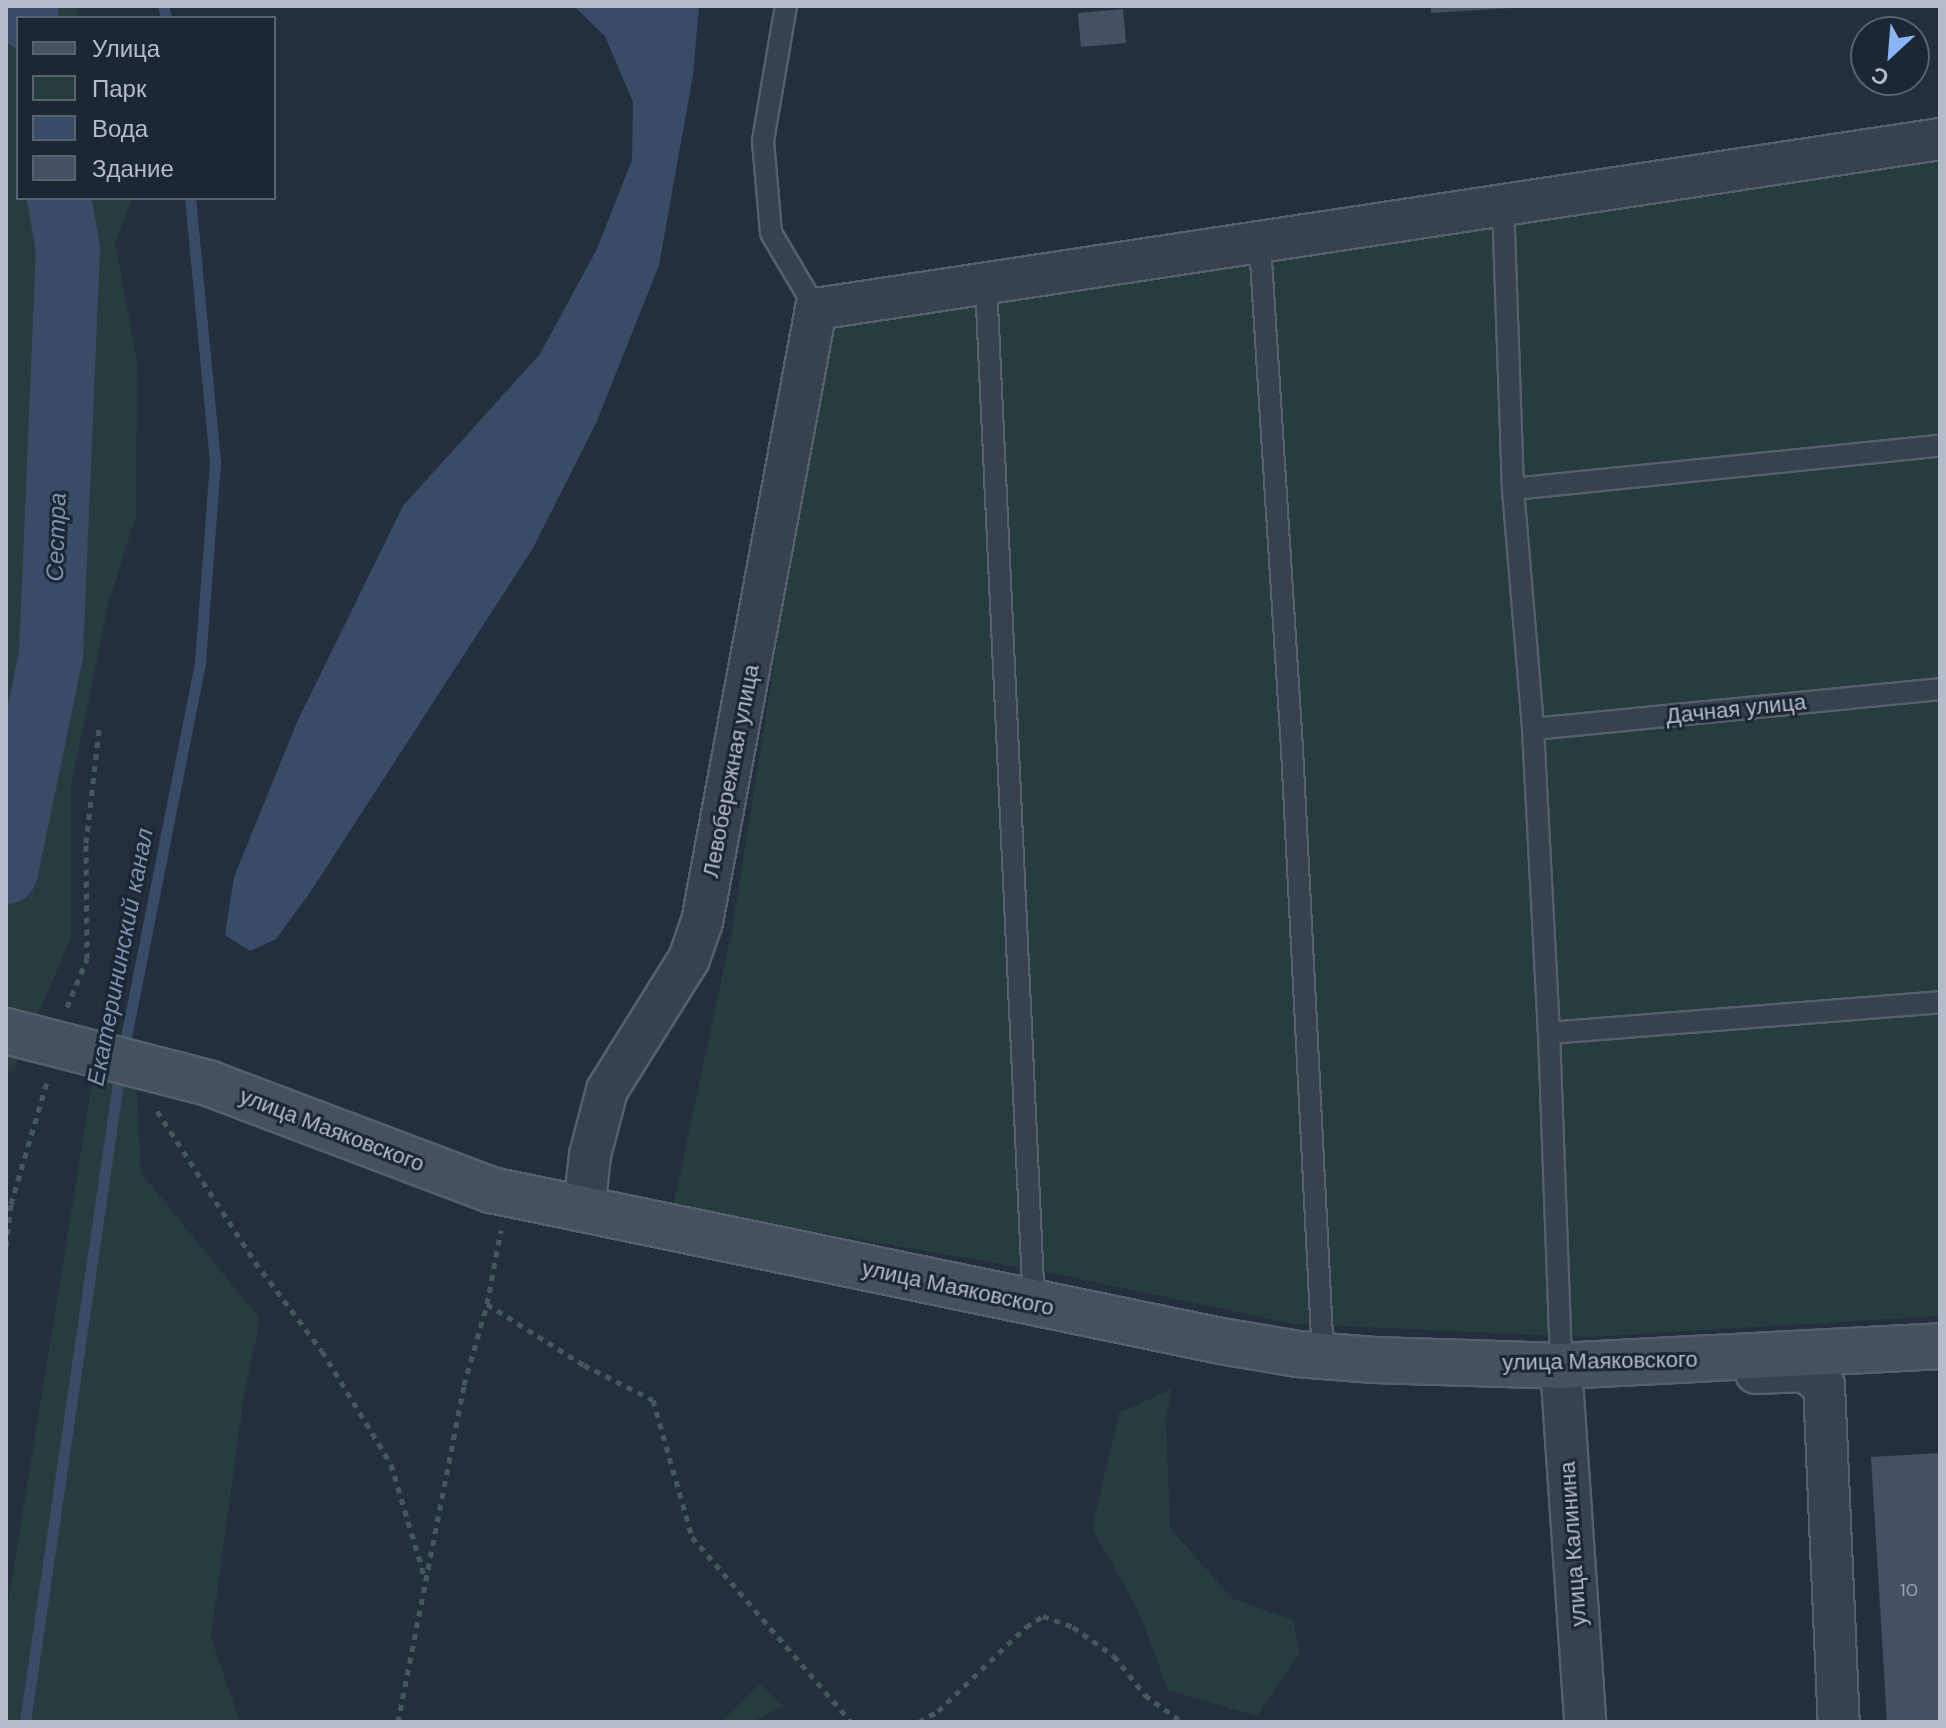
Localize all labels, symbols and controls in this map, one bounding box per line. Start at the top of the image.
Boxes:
legend [16,16,276,200]
north arrow [1850,16,1930,96]
text: Улица [92,33,160,64]
text: С [1867,60,1894,93]
text: Парк [92,73,146,104]
text: Вода [92,113,148,144]
text: Здание [92,153,174,184]
water label: Сестра [40,492,72,582]
street label: Левобережная улица [697,662,765,880]
street label: Дачная улица [1665,689,1807,729]
water label: Екатерининский канал [81,826,159,1088]
street label: улица Маяковского [236,1083,428,1177]
street label: улица Маяковского [860,1255,1056,1321]
street label: улица Маяковского [1502,1346,1698,1376]
street label: улица Калинина [1554,1461,1592,1627]
house number: 10 [1900,1579,1918,1601]

